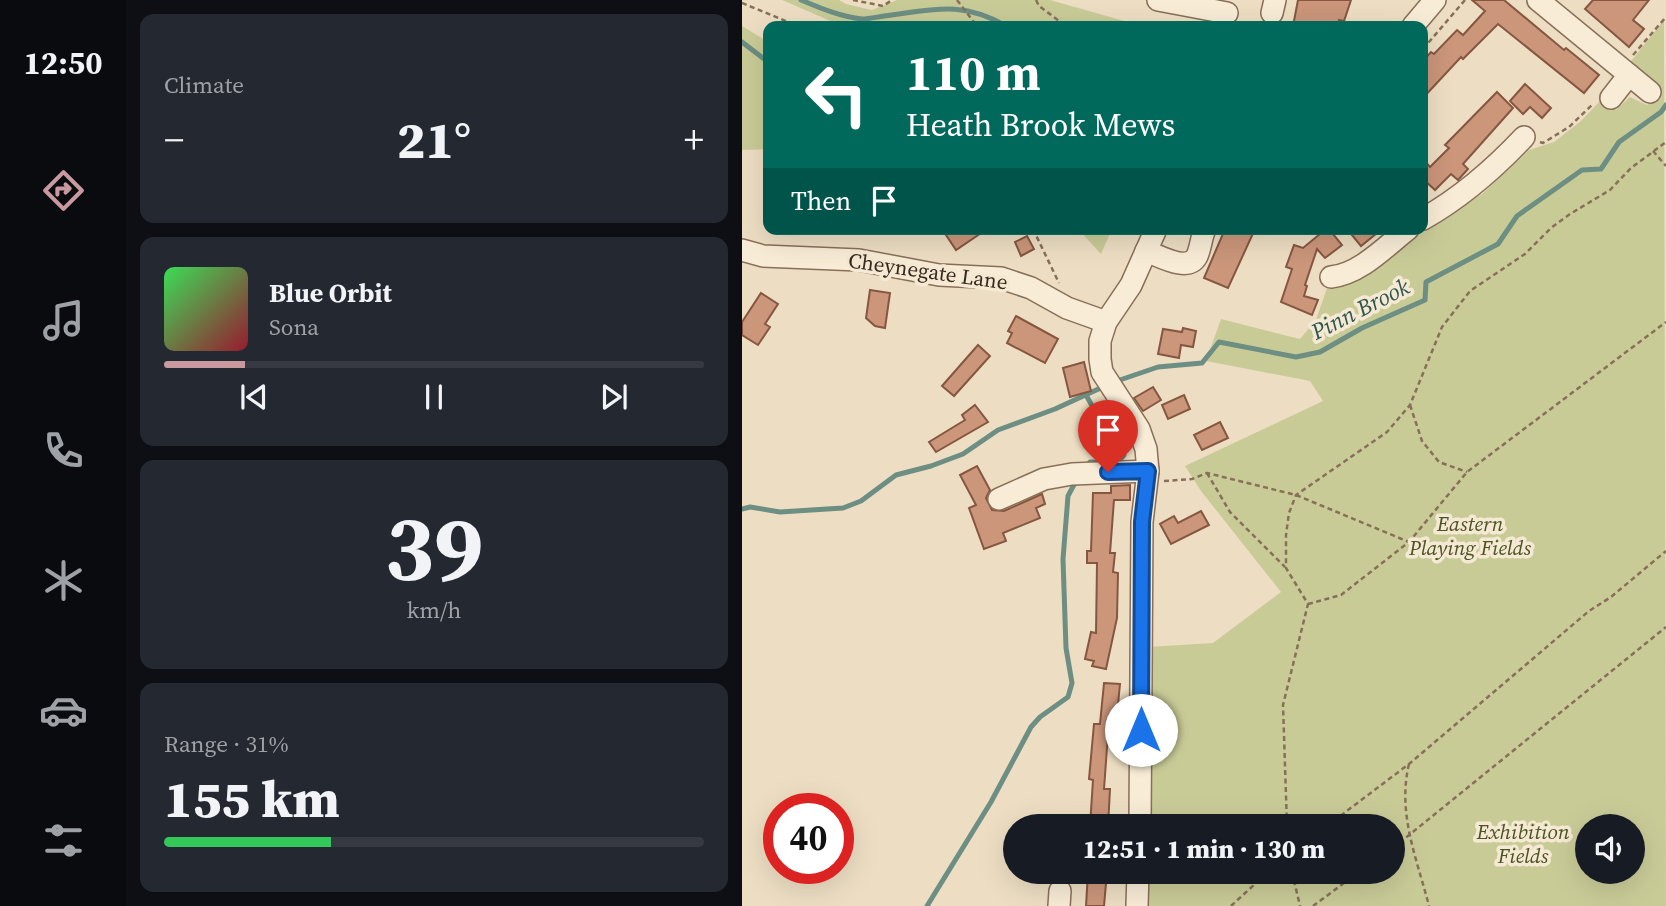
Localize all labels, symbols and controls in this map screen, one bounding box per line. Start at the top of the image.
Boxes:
text: 110 m [906,39,1041,106]
text: 12:50 [24,41,102,85]
icon: left [791,49,882,140]
text: Climate [164,69,244,101]
text: Heath Brook Mews [906,103,1175,147]
text: 21° [397,104,471,175]
text: − [164,114,184,166]
text: + [684,114,704,166]
icon: directions [39,166,88,215]
icon: arrive [865,182,903,220]
text: Then [791,183,851,219]
street label: Cheynegate Lane [846,245,1010,297]
water label: Pinn Brook [1304,270,1415,348]
text: Blue Orbit [269,275,392,311]
icon: music [39,296,88,345]
text: Sona [269,311,319,343]
icon: previous [235,378,273,416]
icon: pause [415,378,453,416]
icon: next [595,378,633,416]
pin [1078,400,1138,472]
icon: arrive [1089,411,1127,449]
icon: phone [39,426,88,475]
text: 39 [385,486,483,610]
park label: Eastern Playing Fields [1408,509,1532,562]
icon: climate [39,556,88,605]
text: km/h [407,594,461,626]
icon: car [39,686,88,735]
position arrow [1104,693,1178,767]
text: Range · 31% [164,728,289,760]
text: 155 km [164,763,340,834]
speed limit sign: 40 [763,793,854,884]
map controls [1575,814,1645,884]
button: sound [1575,814,1645,884]
icon: filters [39,816,88,865]
park label: Exhibition Fields [1475,817,1570,870]
text: 12:51 · 1 min · 130 m [1083,831,1325,867]

